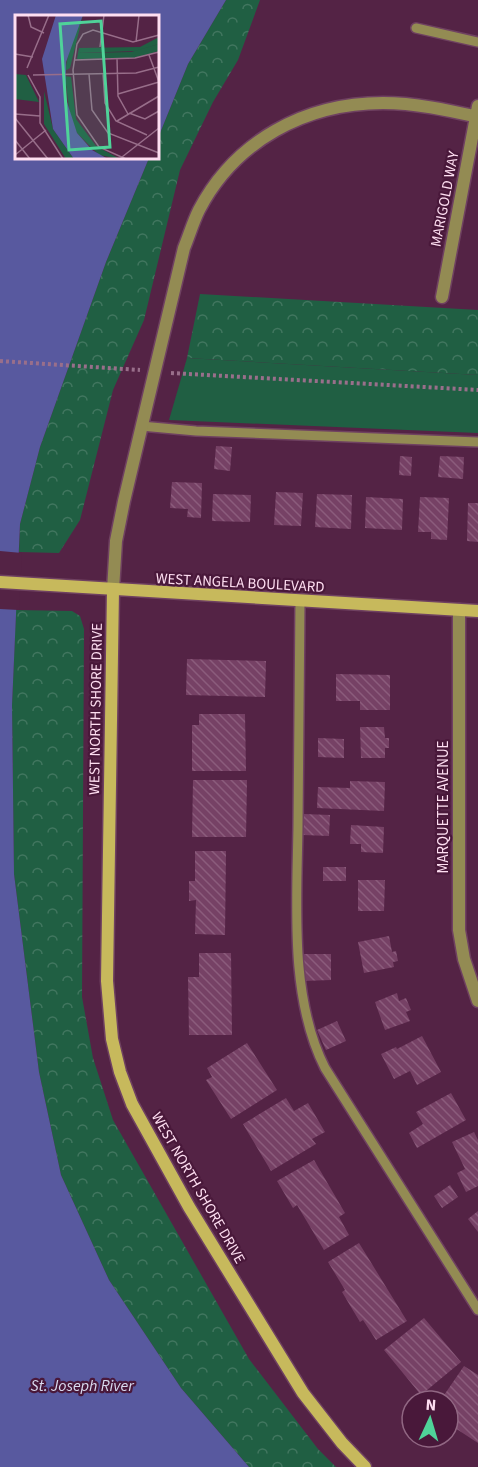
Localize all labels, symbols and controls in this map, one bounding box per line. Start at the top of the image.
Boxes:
inset map [15,15,159,159]
street label: MARIGOLD WAY [425,148,465,249]
street label: WEST ANGELA BOULEVARD [155,568,325,598]
street label: WEST NORTH SHORE DRIVE [84,623,108,795]
street label: MARQUETTE AVENUE [433,740,454,873]
street label: WEST NORTH SHORE DRIVE [146,1108,250,1268]
water label: St. Joseph River [30,1375,135,1397]
north arrow [400,1389,460,1449]
text: N [425,1394,437,1416]

